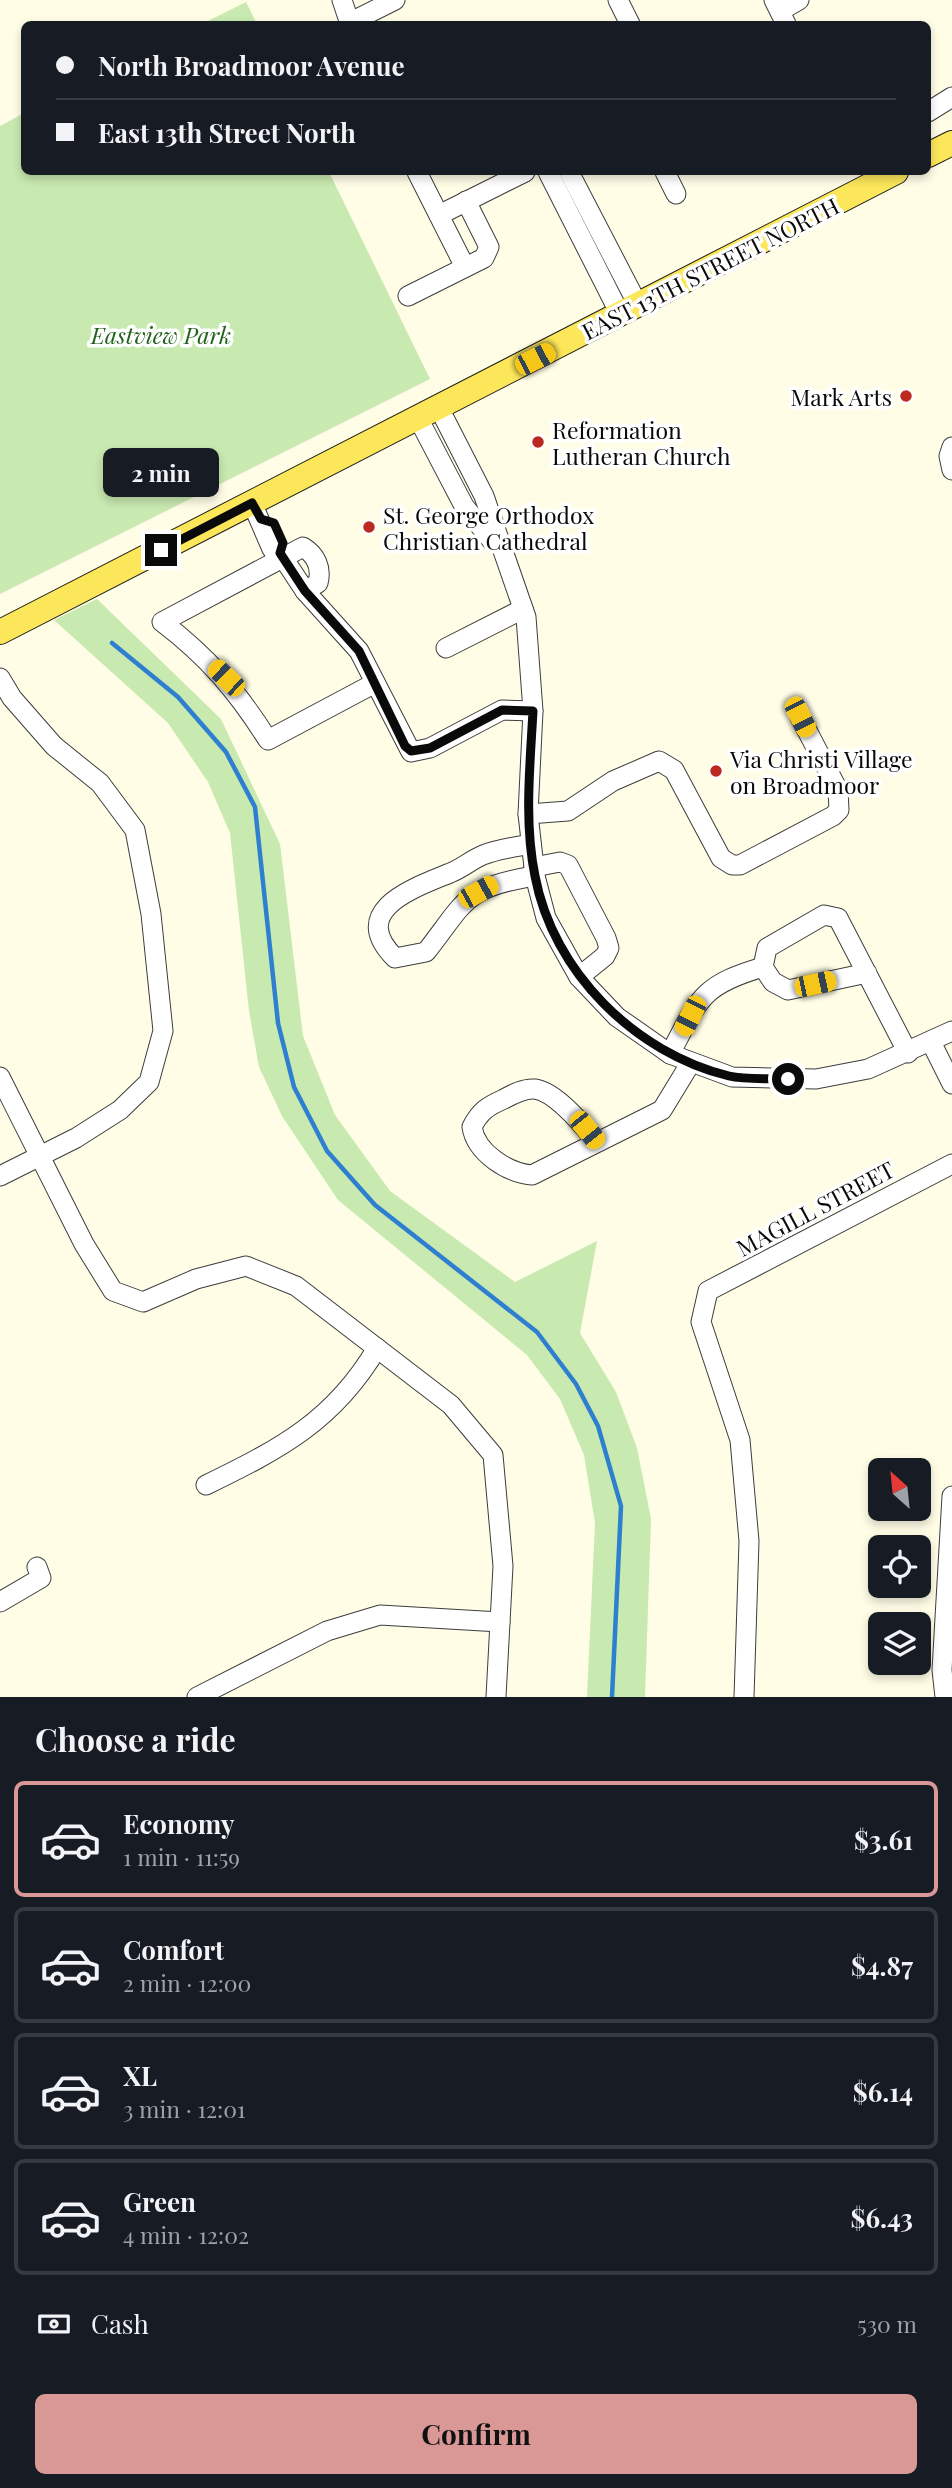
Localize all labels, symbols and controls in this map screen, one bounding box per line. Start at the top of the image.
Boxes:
text: North Broadmoor Avenue [98,48,405,83]
text: East 13th Street North [98,115,356,150]
street label: EAST 13TH STREET NORTH [576,190,844,346]
park label: Eastview Park [90,319,231,350]
car [512,340,559,378]
place label: Mark Arts [790,381,892,412]
marker: Mark Arts [898,388,914,404]
place label: Reformation Lutheran Church [552,414,731,471]
marker: Reformation Lutheran Church [530,434,546,450]
callout: 2 min [103,448,219,498]
text: 2 min [131,457,191,488]
place label: St. George Orthodox Christian Cathedral [383,499,594,556]
marker: St. George Orthodox Christian Cathedral [361,519,377,535]
route end [145,534,177,566]
car [204,656,249,700]
car [782,694,819,740]
place label: Via Christi Village on Broadmoor [729,743,913,800]
marker: Via Christi Village on Broadmoor [708,763,724,779]
car [455,873,502,911]
car [793,969,838,999]
car [672,993,709,1039]
route start [772,1063,804,1095]
car [566,1107,609,1153]
street label: MAGILL STREET [730,1153,900,1263]
north arrow [868,1458,931,1521]
map controls [868,1458,931,1675]
button: locate [868,1535,931,1598]
button: layers [868,1612,931,1675]
text: Choose a ride [35,1717,236,1760]
text: Economy [123,1806,234,1841]
icon: car [39,1808,102,1871]
text: $3.61 [854,1822,913,1857]
text: 1 min · 11:59 [123,1841,240,1872]
text: Comfort [123,1932,224,1967]
icon: car [39,1934,102,1997]
text: $4.87 [851,1948,913,1983]
text: 2 min · 12:00 [123,1967,251,1998]
text: XL [123,2058,157,2093]
icon: car [39,2060,102,2123]
text: $6.14 [853,2074,913,2109]
text: 3 min · 12:01 [123,2093,245,2124]
text: Green [123,2184,196,2219]
icon: car [39,2186,102,2249]
text: $6.43 [851,2200,913,2235]
text: 4 min · 12:02 [123,2219,249,2250]
icon: cash [35,2305,73,2343]
text: Cash [91,2306,149,2341]
text: 530 m [857,2308,917,2339]
button: Confirm [35,2394,917,2474]

